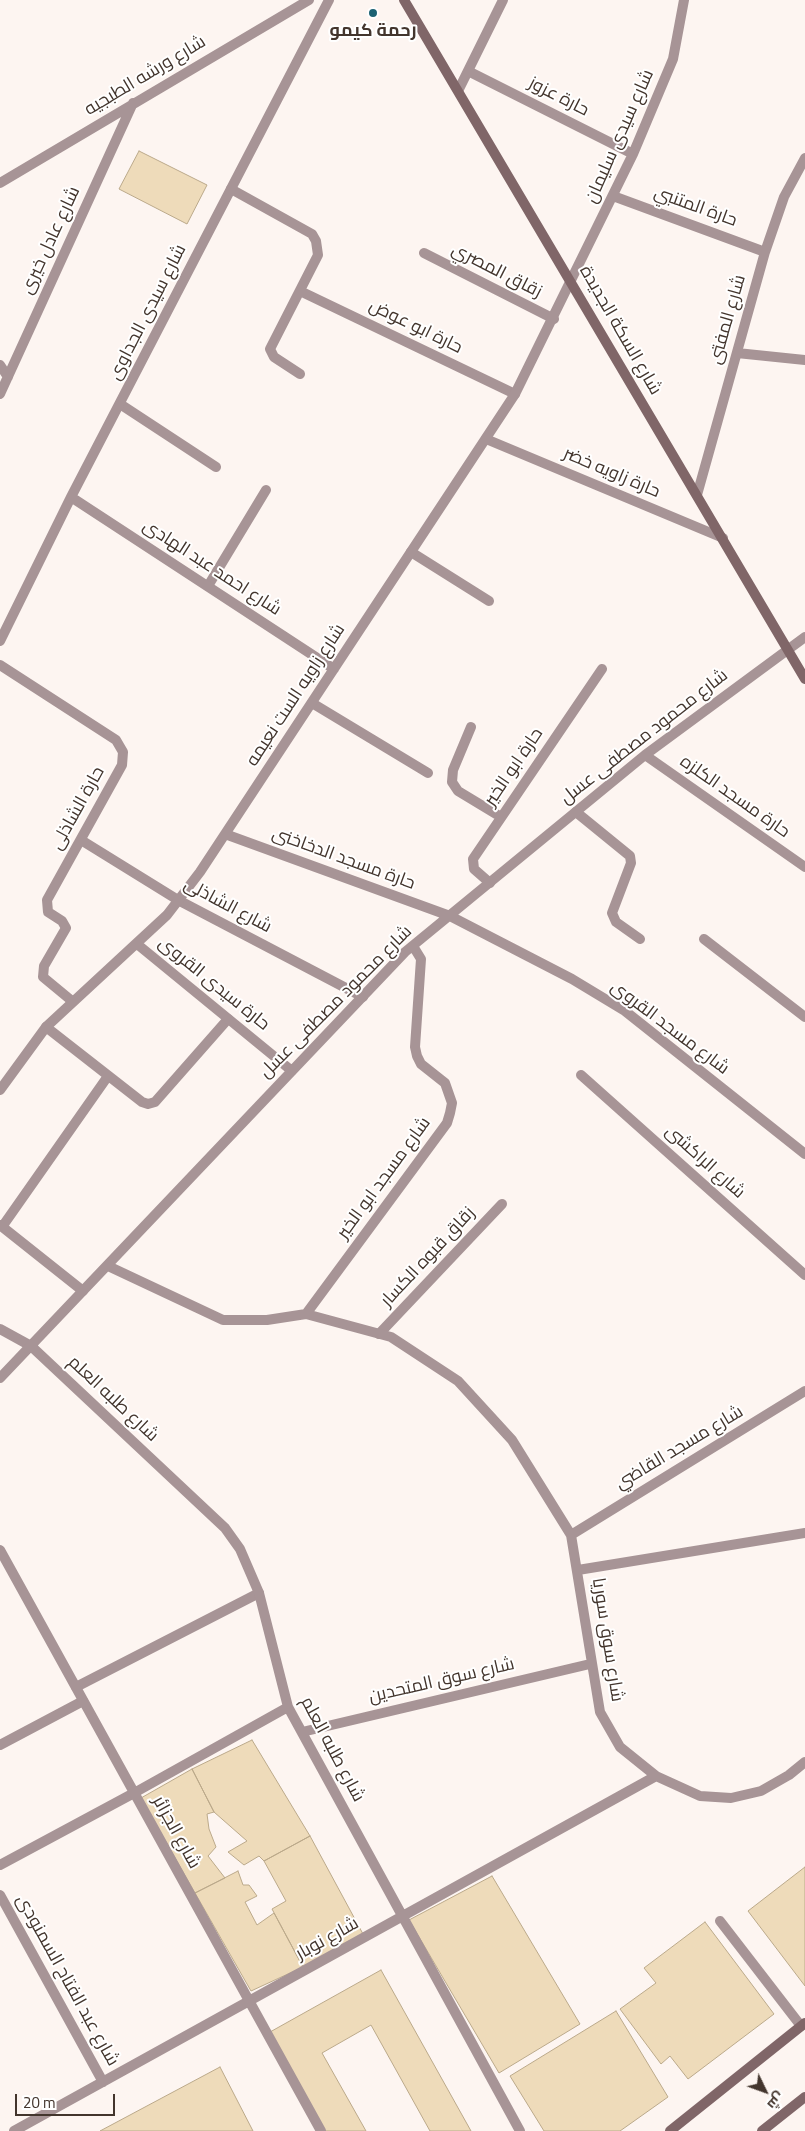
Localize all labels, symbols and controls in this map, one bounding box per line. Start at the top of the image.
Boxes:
marker: رحمة كيمو [367,7,379,19]
place label: رحمة كيمو [330,21,416,43]
street label: شارع ورشه الطبجيه [81,32,211,122]
street label: شارع سيدى سليمان [582,67,660,207]
street label: حارة عزوز [524,74,592,122]
street label: حارة المتنبي [650,183,740,233]
street label: شارع عادل خيرى [18,184,86,298]
street label: زقاق المصري [447,240,545,304]
street label: شارع سيدى الجداوى [105,241,193,385]
street label: شارع السكة الجديدة [573,263,665,399]
street label: شارع المفتى [706,273,752,367]
street label: حارة ابو عوض [365,296,465,360]
street label: حارة زاويه خضر [559,444,663,504]
street label: شارع احمد عبد الهادى [138,516,284,622]
street label: شارع زاويه الست نعيمه [243,621,351,771]
street label: شارع محمود مصطفى عسل [557,666,733,810]
street label: حارة ابو الخير [481,725,549,811]
street label: حارة مسجد الكلزه [675,752,793,844]
street label: حارة الشاذلى [47,763,111,855]
street label: حارة مسجد الدخاخنى [269,824,417,896]
street label: شارع الشاذلى [179,875,275,939]
street label: شارع محمود مصطفى عسل [256,922,418,1084]
street label: حارة سيدى القروى [153,933,273,1037]
street label: شارع مسجد القروى [605,977,733,1081]
street label: شارع مسجد ابو الخير [333,1114,437,1244]
street label: شارع الراكشى [660,1122,748,1204]
street label: زقاق قبوه الكسار [377,1204,481,1312]
street label: شارع طلبه العلم [62,1353,162,1447]
street label: شارع مسجد القاضي [612,1402,748,1496]
street label: شارع سوق سوريا [586,1576,626,1704]
street label: شارع سوق المتحدين [367,1655,517,1709]
street label: شارع طلبه العلم [294,1694,368,1806]
street label: شارع الجزائر [146,1793,204,1873]
street label: شارع عبد الفتاح السمنودى [10,1892,122,2070]
street label: شارع نوبار [293,1914,363,1966]
north arrow [740,2066,790,2116]
scale bar [18,2084,118,2116]
text: ش [760,2086,792,2116]
text: 20 m [23,2088,56,2117]

